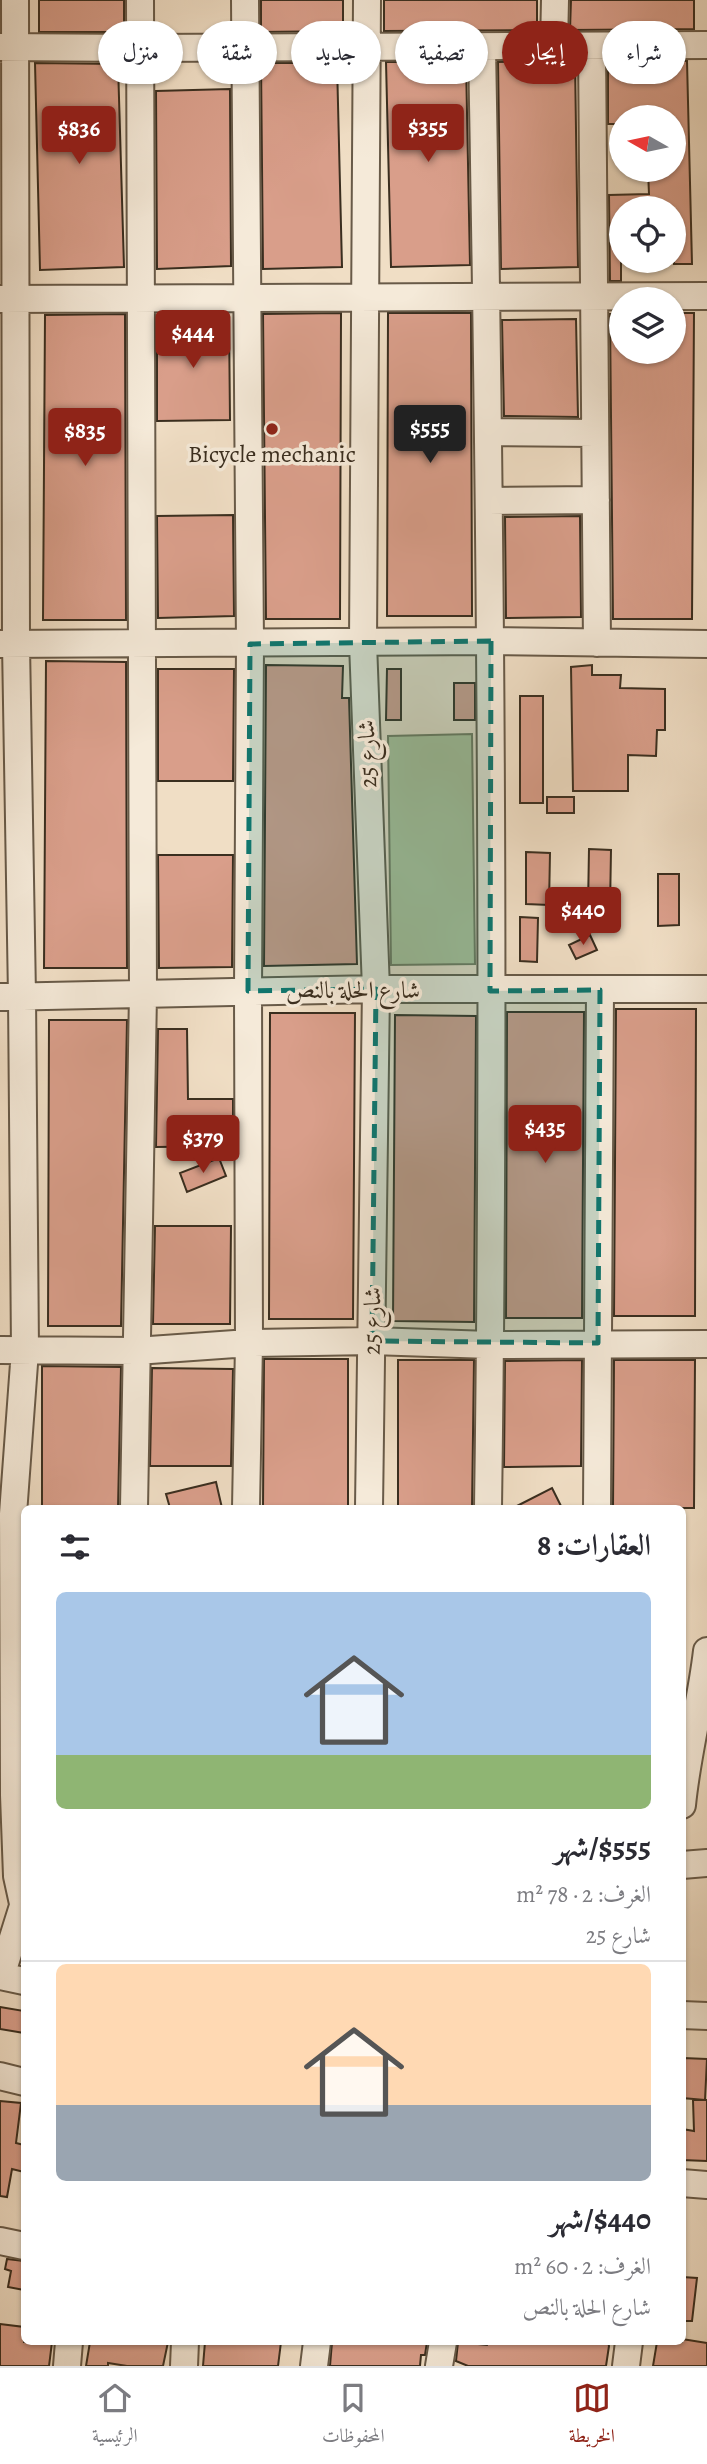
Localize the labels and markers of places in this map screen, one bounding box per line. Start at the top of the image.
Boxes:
pin: $355 [387,104,469,164]
pin: $836 [38,106,120,166]
pin: $444 [152,310,234,370]
pin: $555 [389,406,471,465]
pin: $835 [44,408,126,468]
marker: Bicycle mechanic [264,421,280,437]
place label: Bicycle mechanic [188,438,356,470]
pin: $440 [542,888,624,947]
pin: $435 [504,1106,586,1165]
pin: $379 [162,1116,244,1175]

